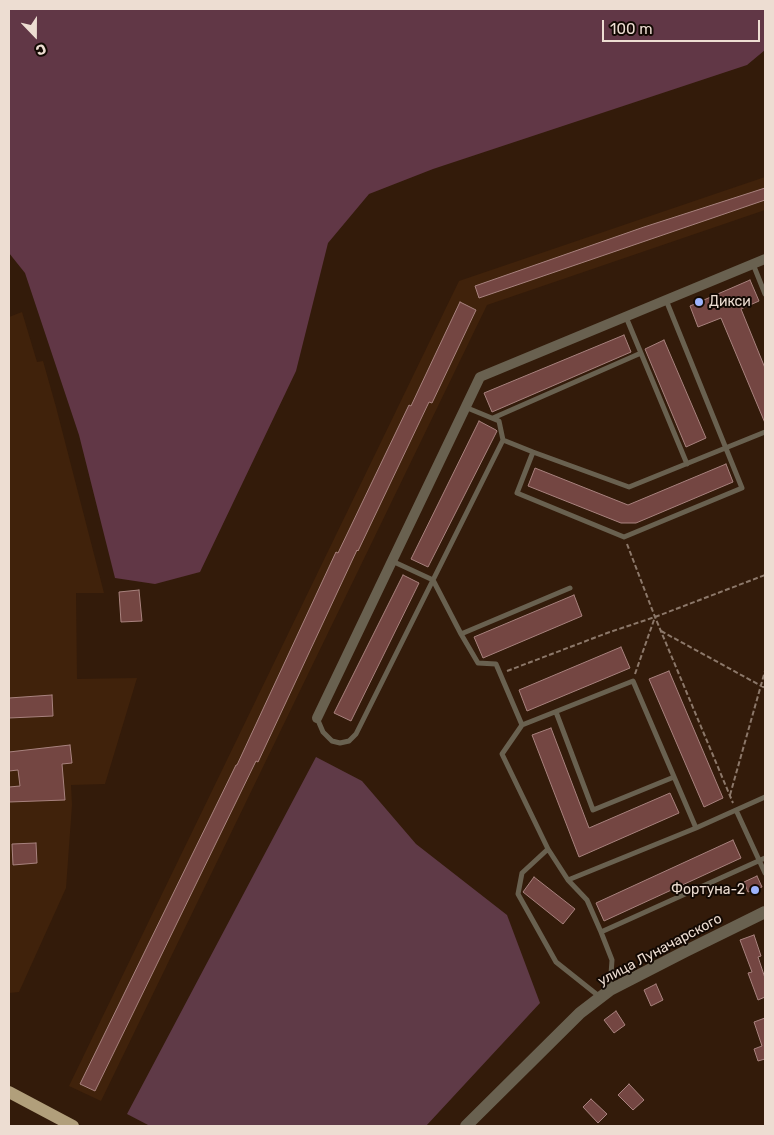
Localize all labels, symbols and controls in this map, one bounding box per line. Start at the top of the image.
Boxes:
north arrow [10,10,60,60]
scale bar [604,10,762,42]
text: 100 m [610,20,652,38]
text: С [33,40,49,59]
place label: Дикси [709,294,751,310]
marker: Дикси [693,296,705,308]
place label: Фортуна-2 [671,882,745,898]
marker: Фортуна-2 [749,884,761,896]
street label: улица Луначарского [595,910,725,990]

